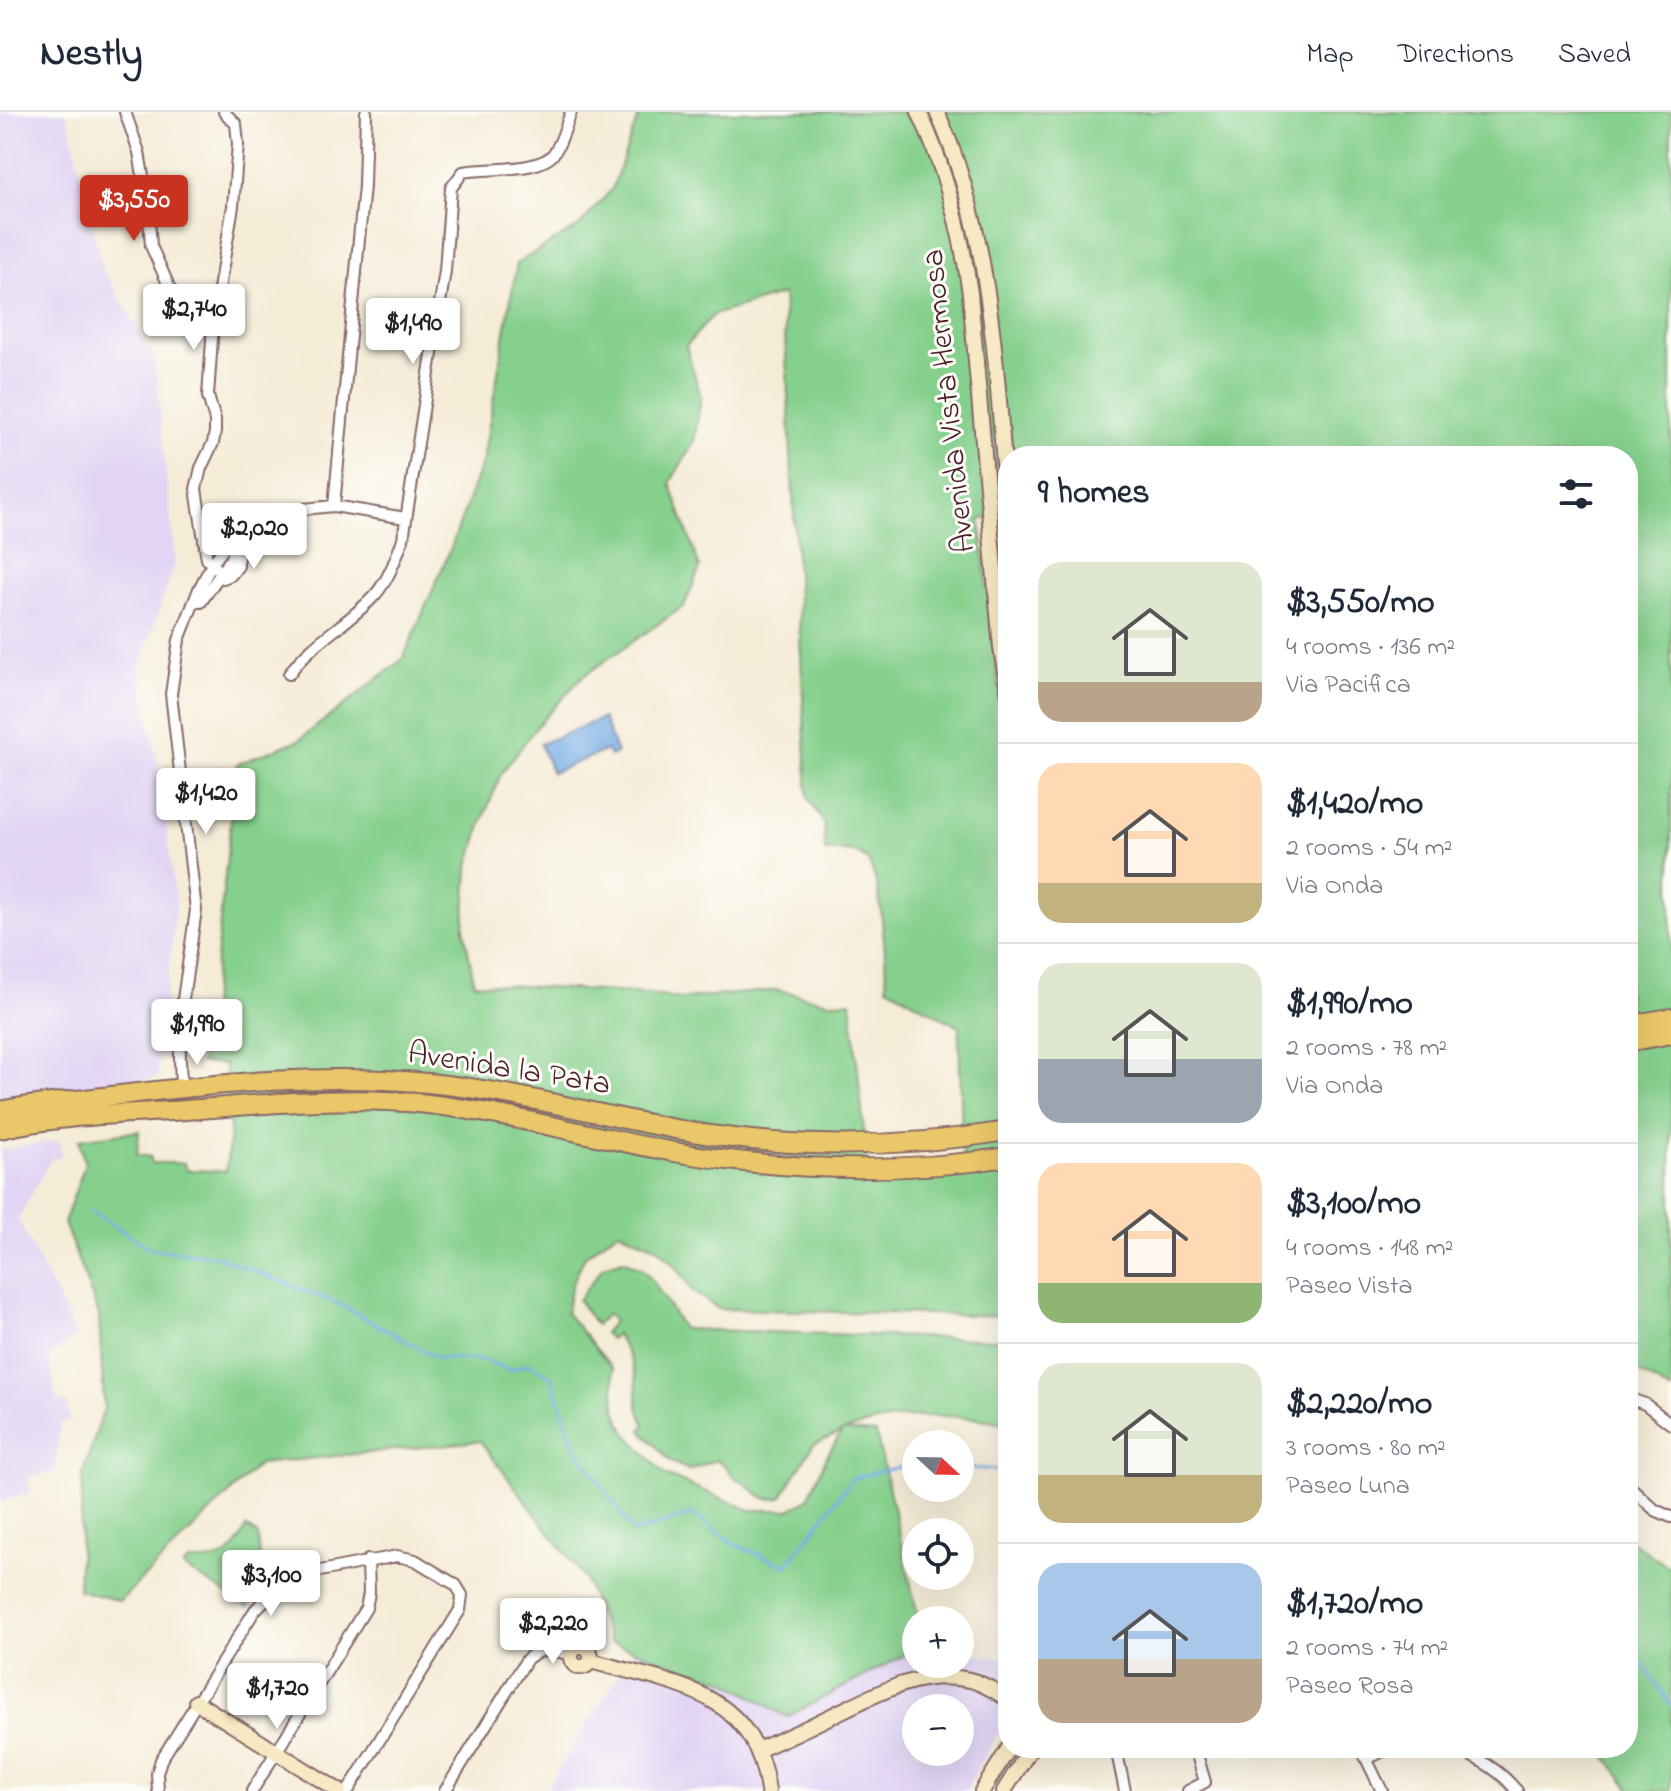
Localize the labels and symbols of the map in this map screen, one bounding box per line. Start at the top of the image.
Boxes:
pin: $3,550 [69,175,199,243]
street label: Avenida Vista Hermosa [911,247,989,555]
pin: $2,740 [129,284,259,352]
pin: $1,490 [348,298,478,366]
pin: $2,020 [189,503,319,571]
pin: $1,420 [141,768,271,836]
pin: $1,990 [132,999,262,1067]
street label: Avenida la Pata [404,1031,614,1109]
north arrow [902,1430,974,1502]
pin: $3,100 [206,1550,336,1618]
pin: $2,220 [488,1598,618,1666]
pin: $1,720 [212,1663,342,1731]

